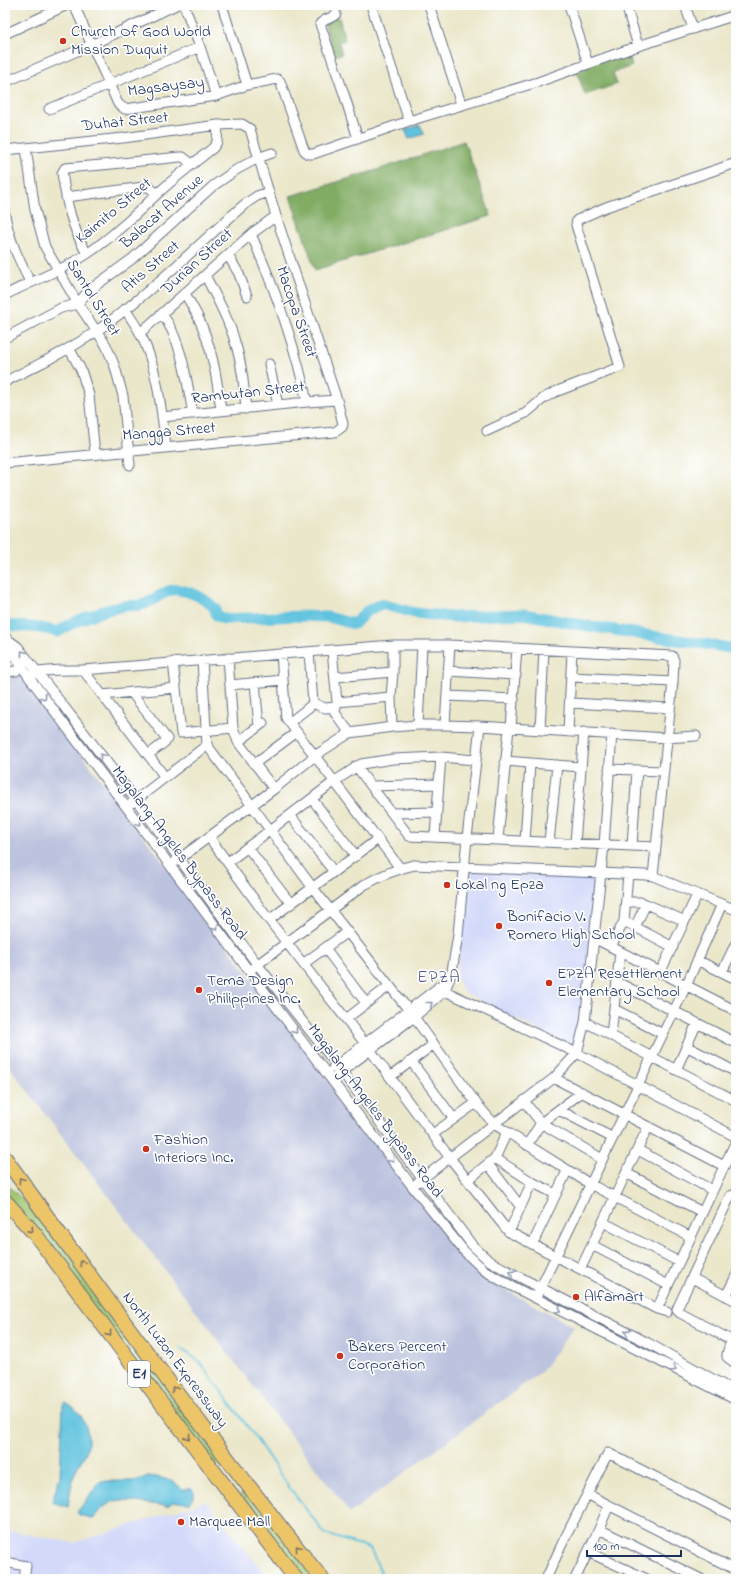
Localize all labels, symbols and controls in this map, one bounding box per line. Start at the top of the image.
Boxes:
place label: Church Of God World Mission Duquit [71,20,211,62]
marker: Church Of God World Mission Duquit [58,36,68,46]
street label: Magsaysay [126,70,206,104]
street label: Duhat Street [80,105,170,139]
street label: Balacat Avenue [114,168,210,256]
street label: Kaimito Street [71,172,158,250]
street label: Durian Street [155,223,239,302]
street label: Atis Street [116,234,186,299]
street label: Santol Street [60,255,127,342]
street label: Macopa Street [269,263,323,362]
street label: Rambutan Street [190,375,306,411]
street label: Mangga Street [121,416,217,448]
one-way arrow [21,651,28,658]
one-way arrow [39,693,47,700]
one-way arrow [100,754,107,761]
street label: Magalang-Angeles Bypass Road [105,761,253,945]
one-way arrow [134,819,141,826]
place label: Lokal ng Epza [455,873,544,897]
marker: Lokal ng Epza [442,880,452,890]
place label: Bonifacio V. Romero High School [506,905,636,947]
marker: Bonifacio V. Romero High School [494,921,504,931]
one-way arrow [211,923,218,930]
place label: EPZA Resettlement Elementary School [557,962,683,1004]
district label: EPZA [417,965,461,990]
place label: Tema Design Philippines Inc. [207,969,301,1011]
marker: EPZA Resettlement Elementary School [544,978,554,988]
marker: Tema Design Philippines Inc. [194,985,204,995]
one-way arrow [425,1001,432,1008]
street label: Magalang-Angeles Bypass Road [301,1019,449,1203]
one-way arrow [290,1026,297,1033]
place label: Fashion Interiors Inc. [153,1128,233,1170]
marker: Fashion Interiors Inc. [141,1144,151,1154]
one-way arrow [388,1155,395,1162]
one-way arrow [19,1177,26,1184]
one-way arrow [26,1225,34,1233]
one-way arrow [80,1261,87,1268]
one-way arrow [508,1270,516,1278]
place label: Alfamart [584,1285,645,1309]
street label: North Luzon Expressway [116,1287,234,1433]
marker: Alfamart [571,1292,581,1302]
one-way arrow [554,1305,561,1313]
one-way arrow [105,1329,112,1336]
one-way arrow [624,1330,632,1337]
place label: Bakers Percent Corporation [347,1335,447,1377]
marker: Bakers Percent Corporation [335,1351,345,1361]
road number: E1 [128,1361,150,1387]
one-way arrow [670,1364,677,1371]
one-way arrow [172,1386,179,1393]
one-way arrow [183,1433,190,1440]
place label: Marquee Mall [189,1510,270,1534]
marker: Marquee Mall [176,1517,186,1527]
scale bar [587,1532,681,1558]
text: 100 m [593,1538,620,1556]
one-way arrow [295,1546,302,1553]

